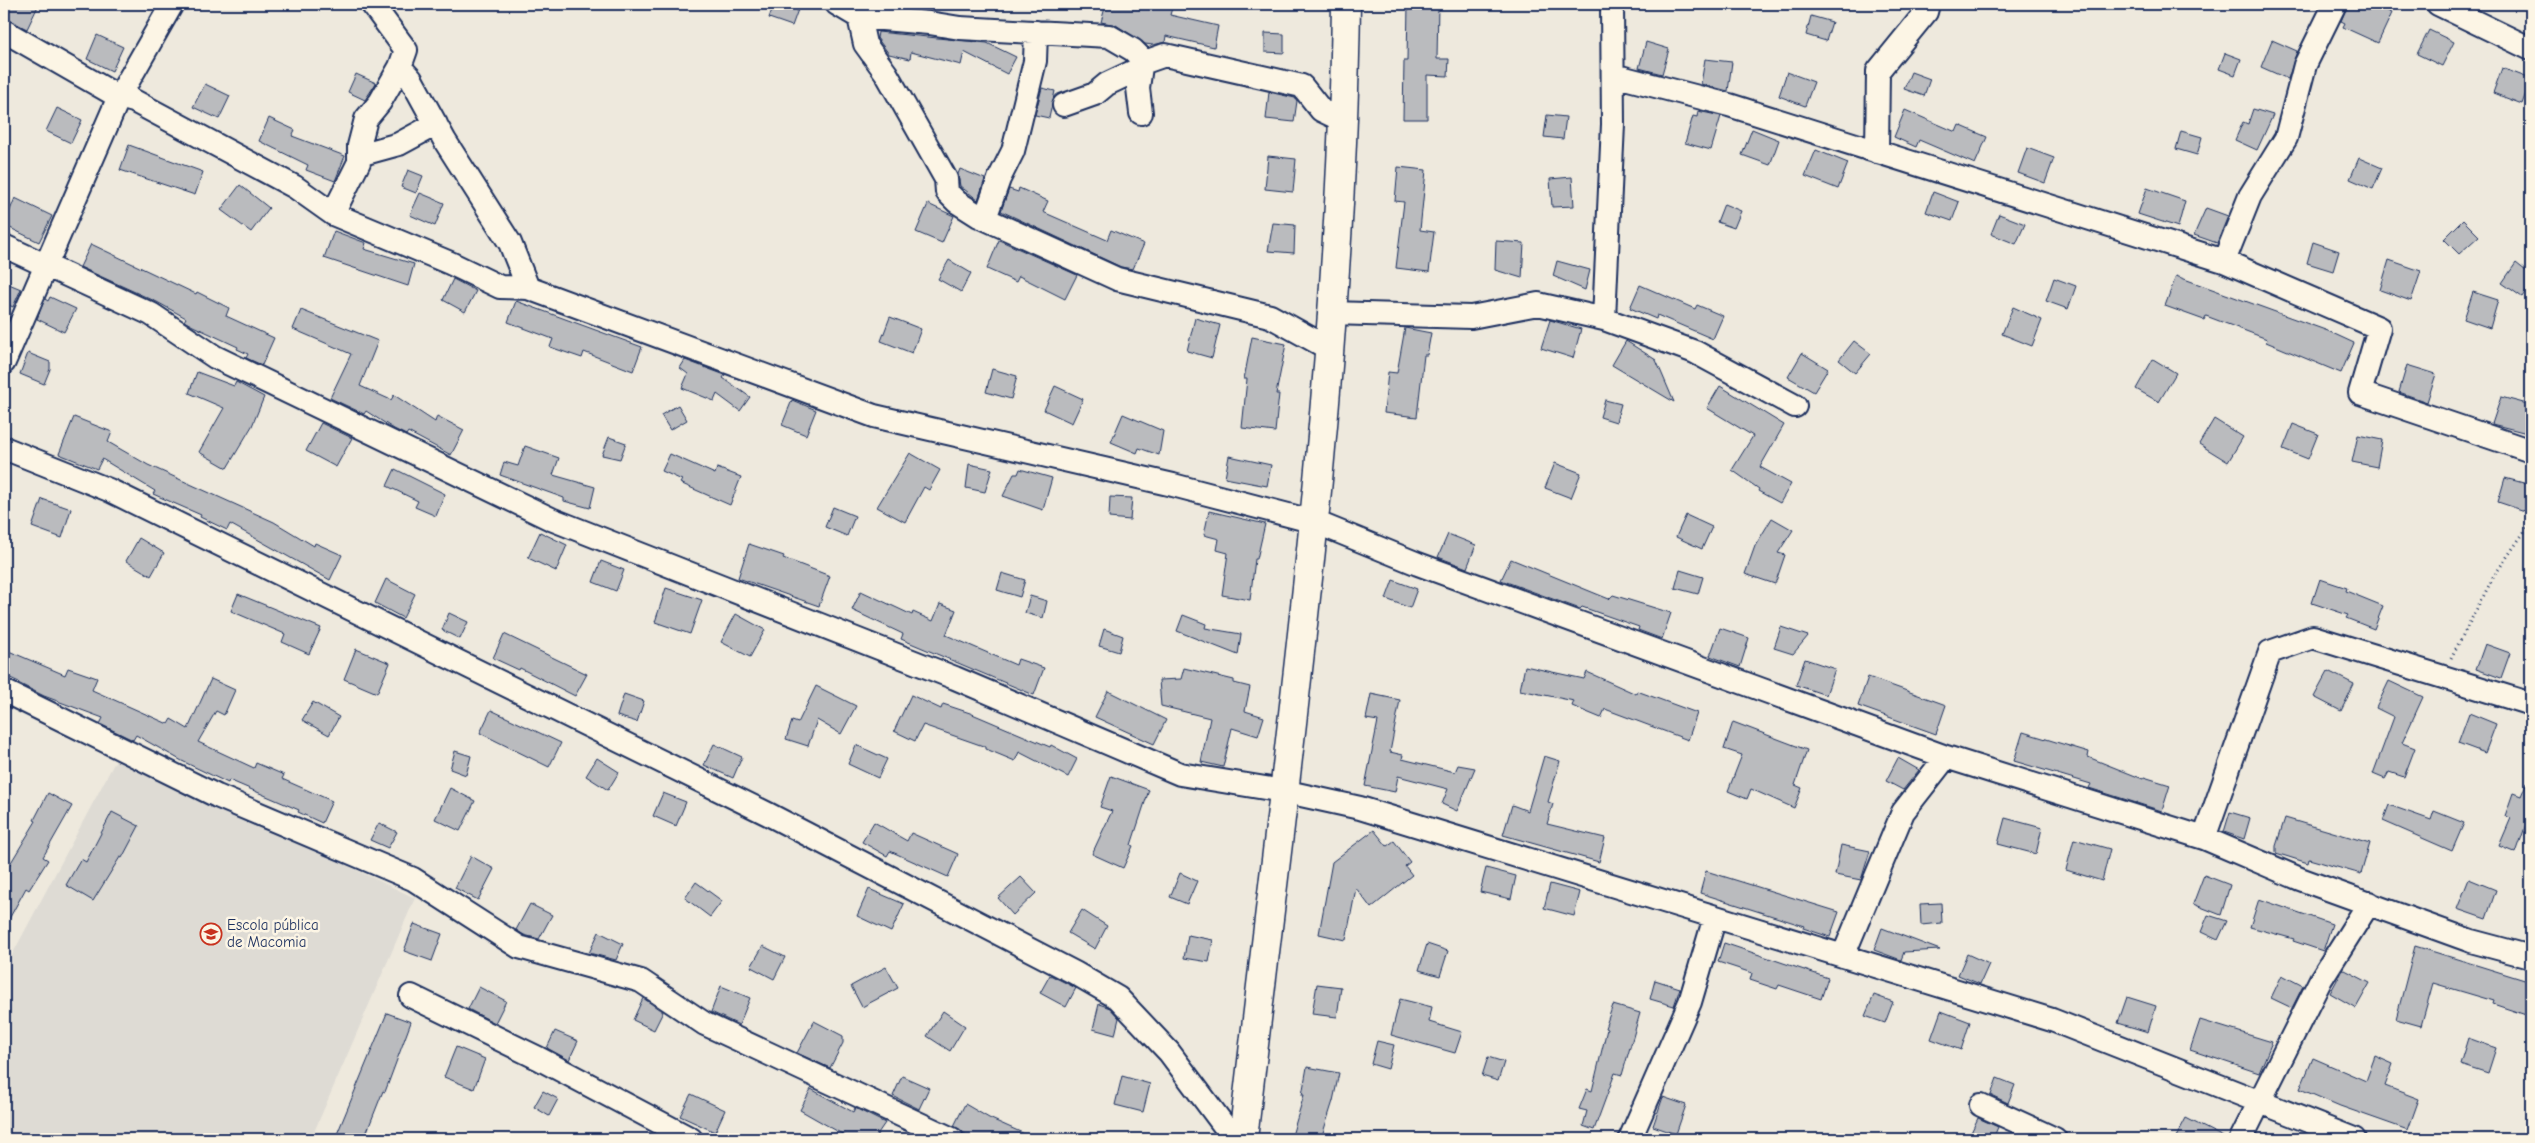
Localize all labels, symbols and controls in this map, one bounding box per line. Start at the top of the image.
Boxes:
place label: Escola pública de Macomia [227,916,319,951]
school or university icon: Escola pública de Macomia [199,922,223,946]

